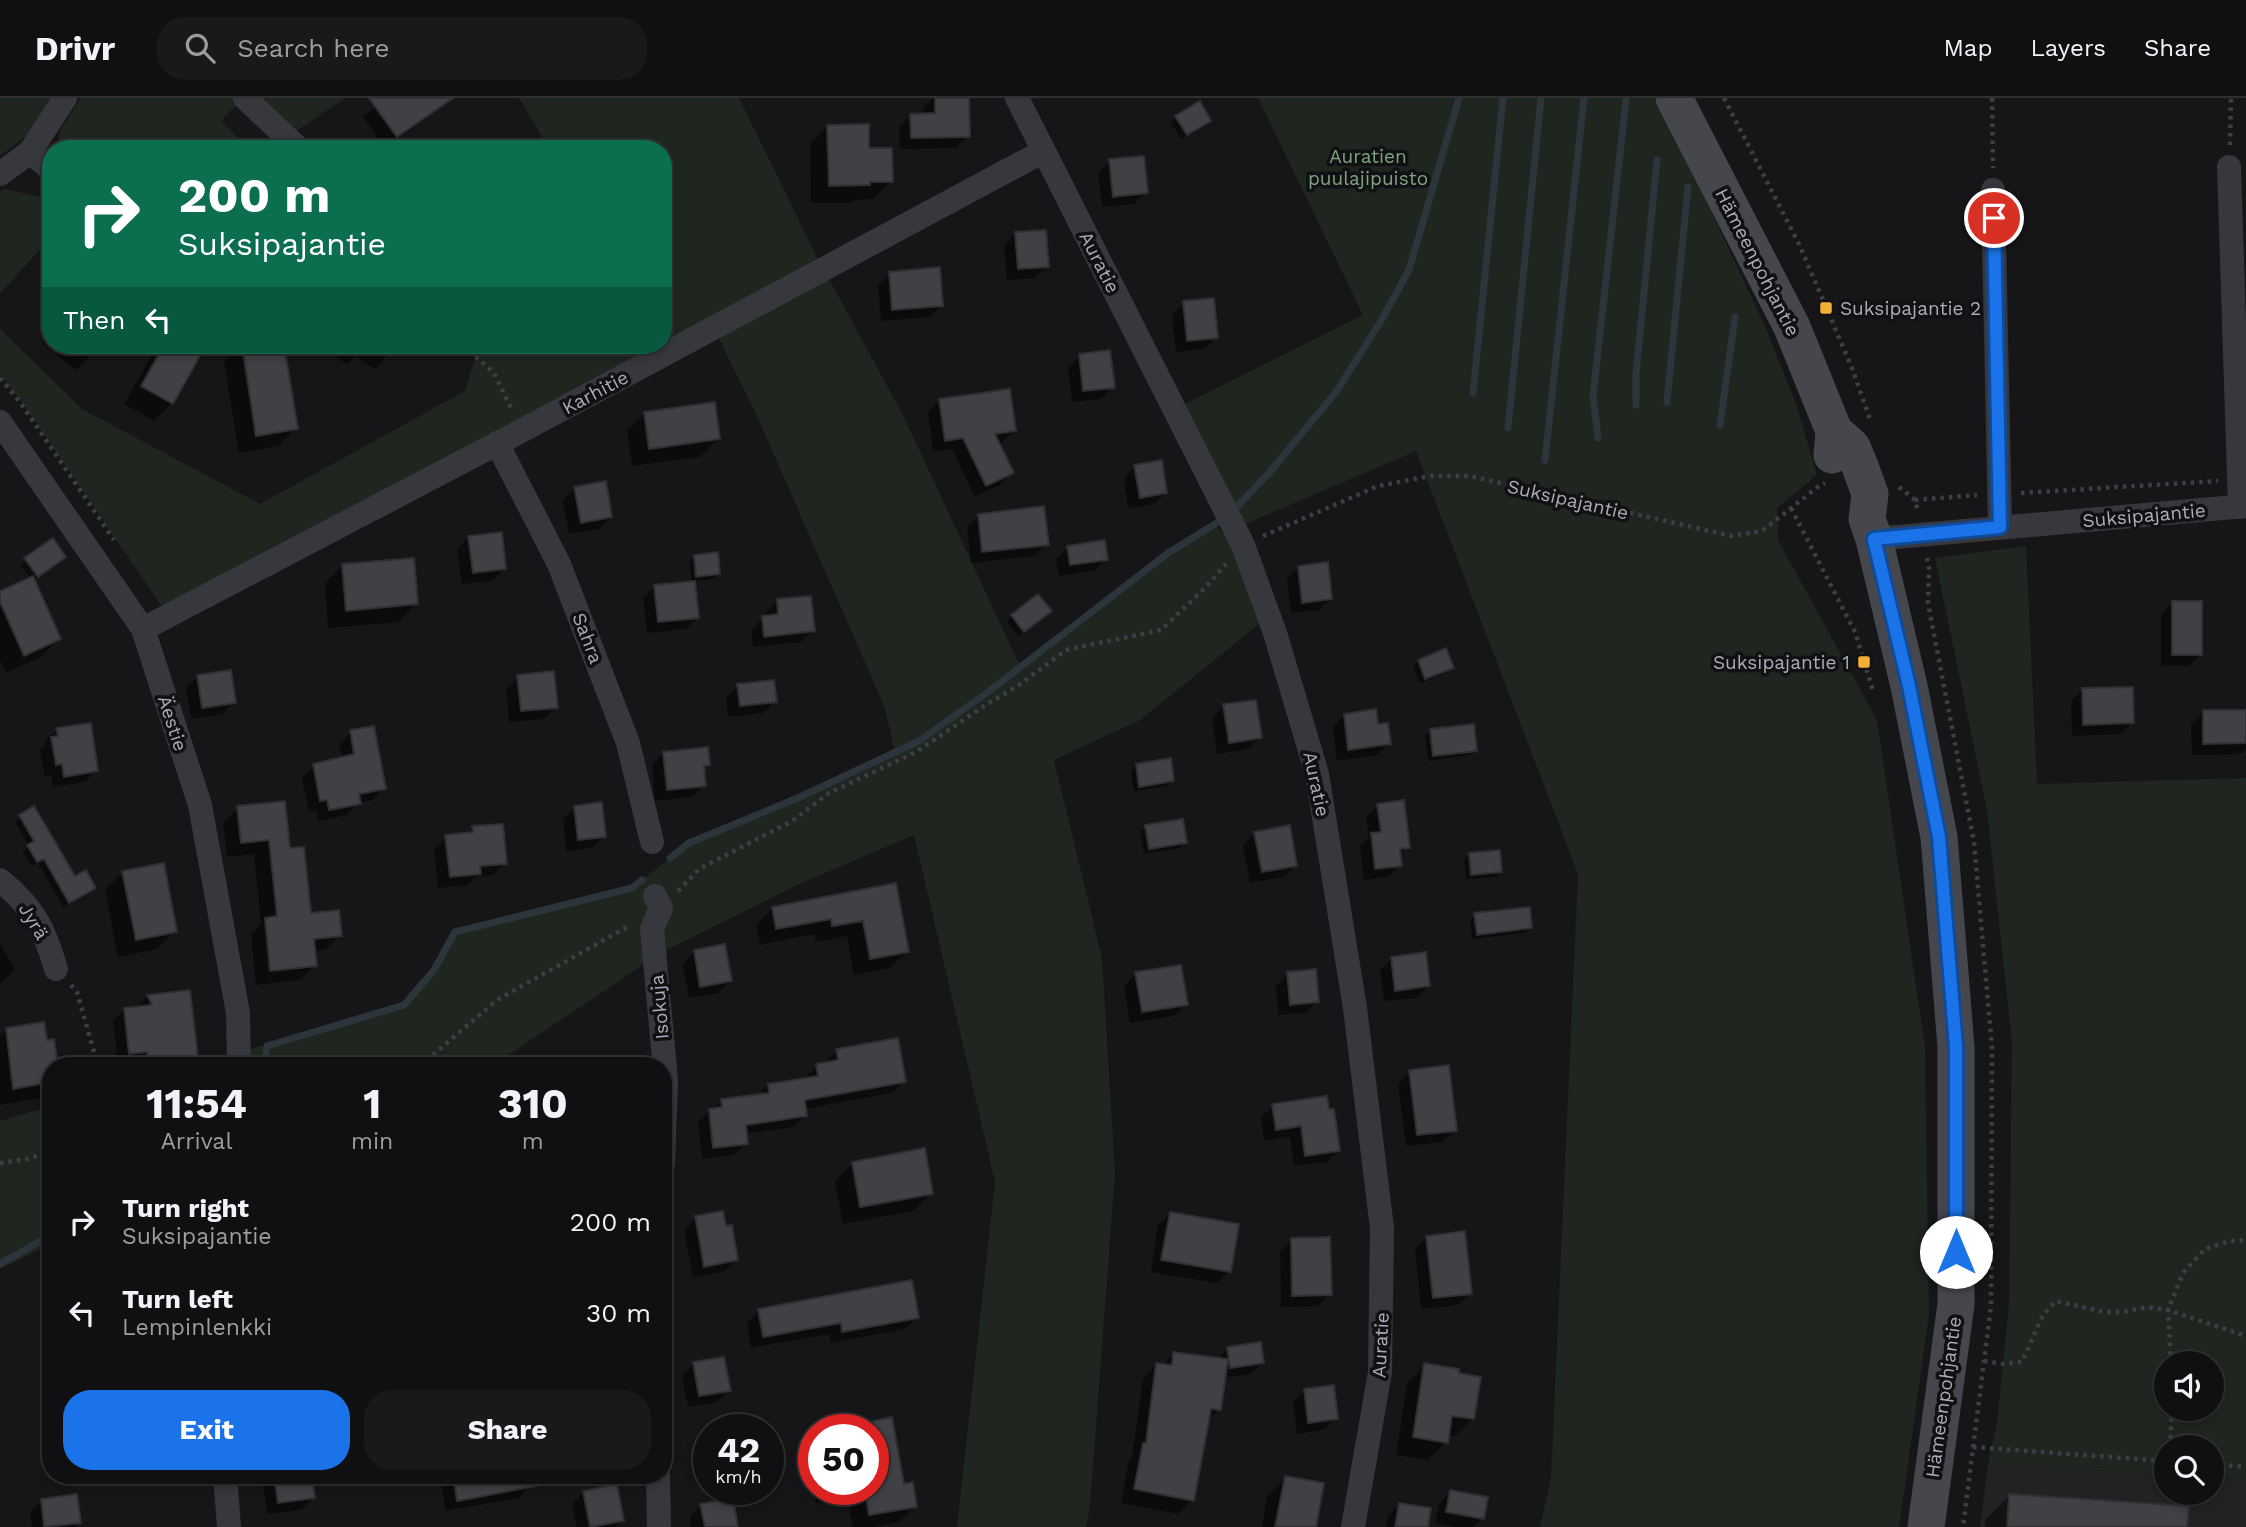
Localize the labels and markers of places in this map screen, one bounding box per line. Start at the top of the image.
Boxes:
pin [1964,188,2024,248]
place label: Suksipajantie 2 [1840,297,1981,320]
marker: Suksipajantie 2 [1818,300,1834,316]
place label: Suksipajantie 1 [1713,651,1850,674]
marker: Suksipajantie 1 [1856,654,1872,670]

